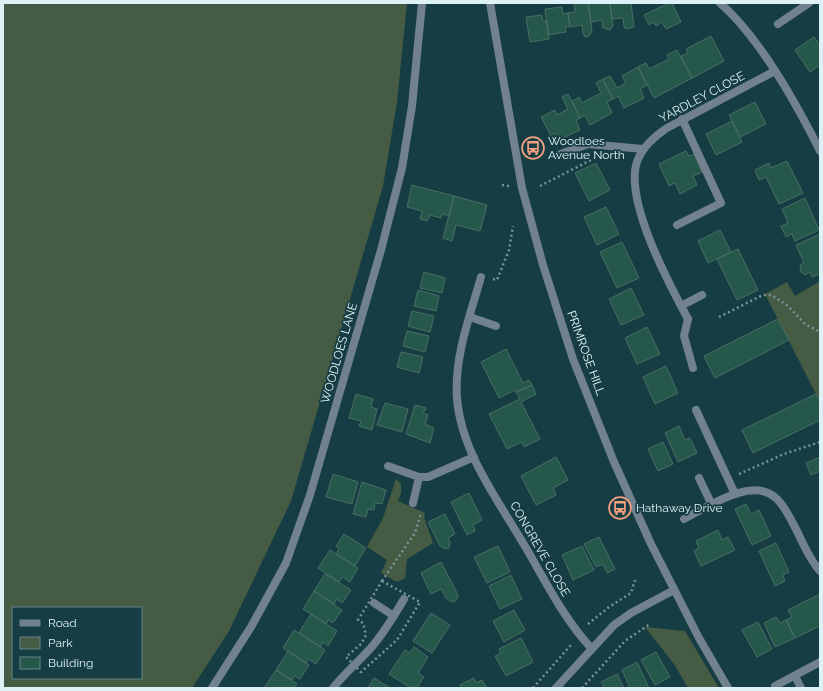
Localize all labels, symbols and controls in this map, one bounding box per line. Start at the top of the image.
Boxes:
street label: YARDLEY CLOSE [657,69,747,125]
place label: Woodloes Avenue North [548,134,625,162]
bus stop icon: Woodloes Avenue North [520,135,546,161]
street label: WOODLOES LANE [318,301,360,405]
street label: PRIMROSE HILL [564,309,608,397]
bus stop icon: Hathaway Drive [607,495,633,521]
street label: CONGREVE CLOSE [507,499,573,599]
place label: Hathaway Drive [636,501,722,515]
legend [12,607,142,679]
text: Road [48,616,77,630]
text: Park [48,636,73,650]
text: Building [48,656,94,670]

